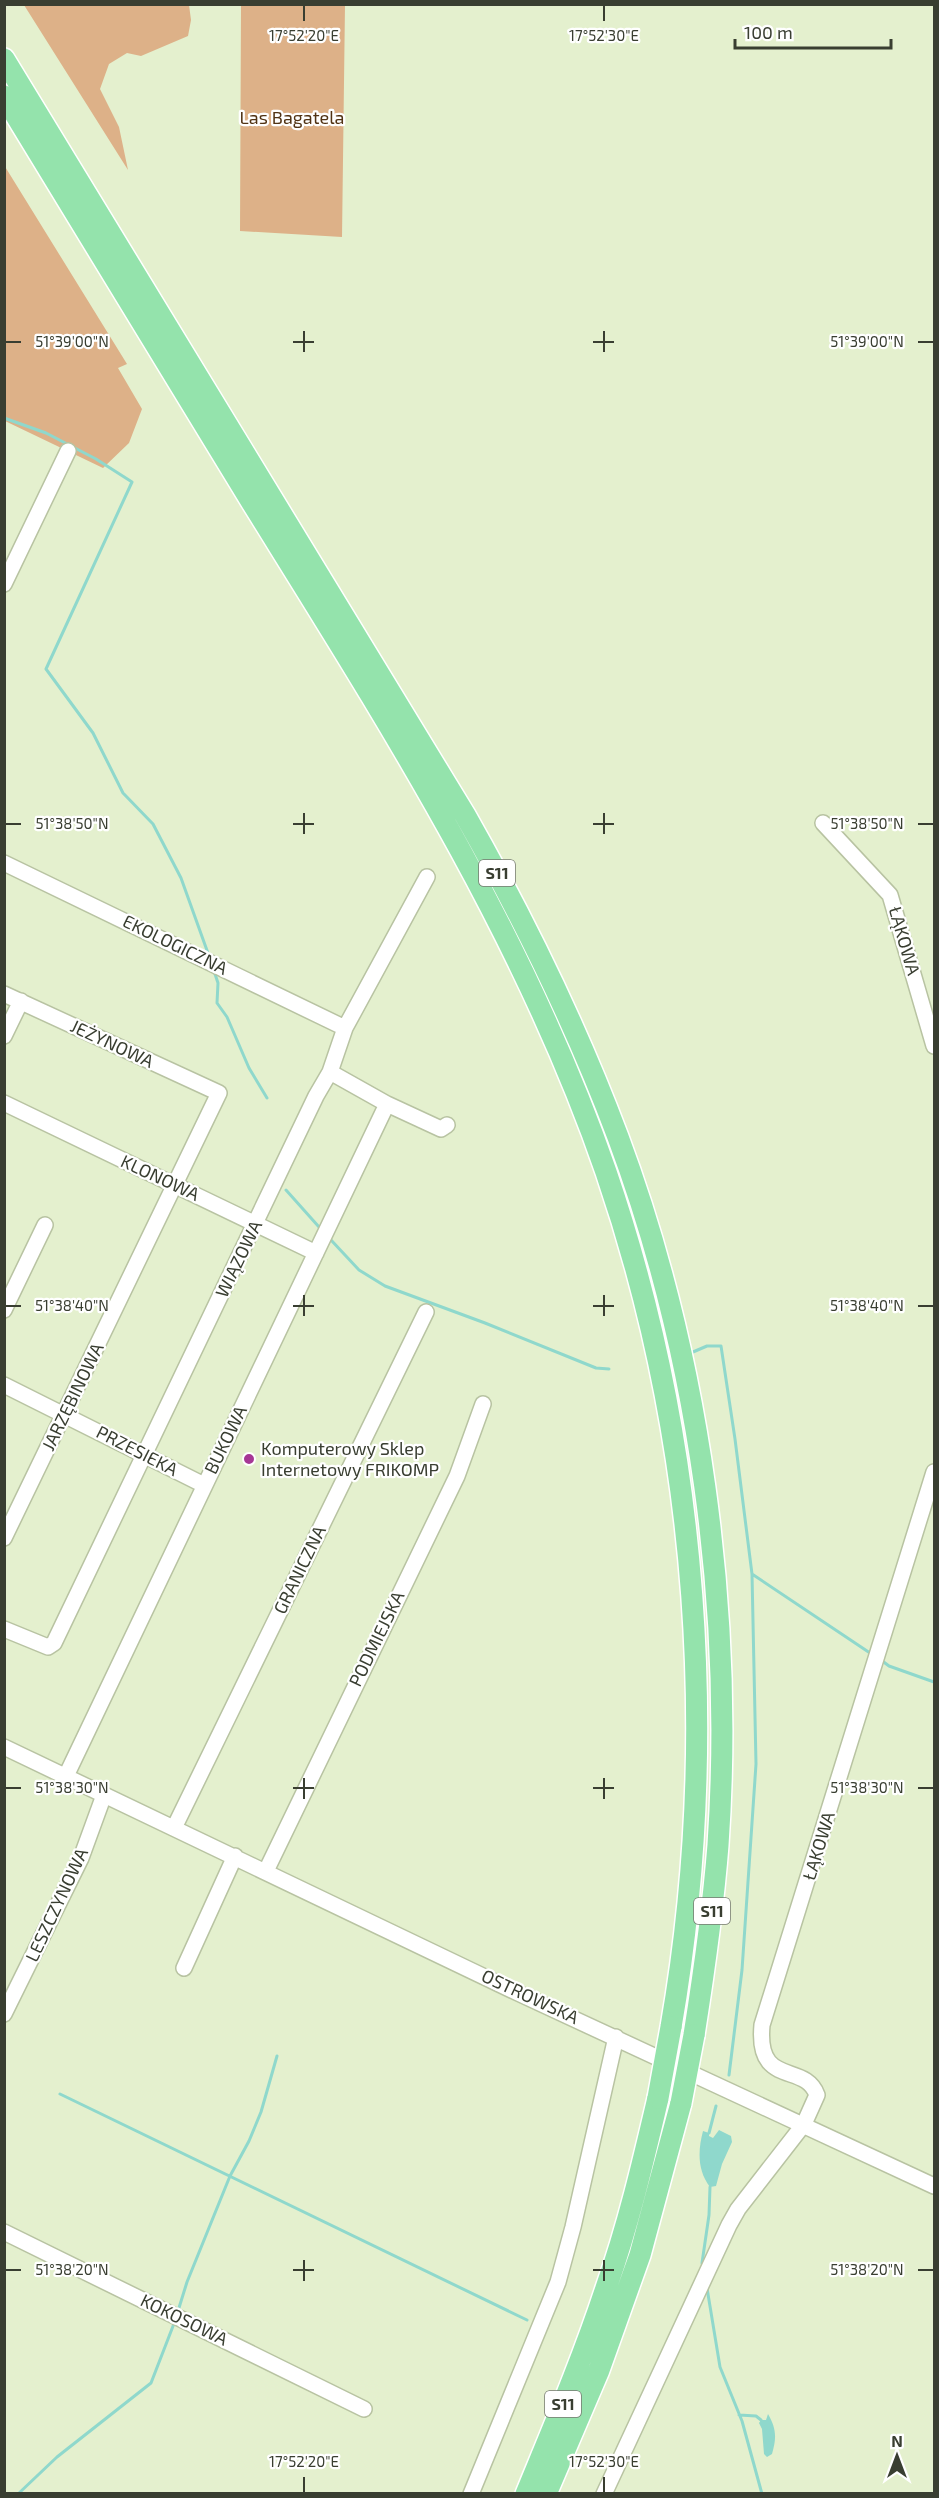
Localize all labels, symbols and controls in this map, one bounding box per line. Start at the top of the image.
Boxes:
scale bar [735,12,891,50]
text: 100 m [744,21,793,43]
text: 17°52'20"E [269,26,339,44]
text: 17°52'30"E [569,26,639,44]
park label: Las Bagatela [240,106,344,128]
text: 51°39'00"N [35,332,109,350]
text: 51°39'00"N [830,332,904,350]
text: 51°38'50"N [36,814,109,832]
text: 51°38'50"N [831,814,904,832]
road number: S11 [479,860,515,886]
street label: ŁĄKOWA [885,904,925,978]
street label: EKOLOGICZNA [120,909,232,979]
street label: JEŻYNOWA [67,1014,158,1072]
street label: KLONOWA [118,1149,204,1205]
street label: WIĄZOWA [210,1216,267,1301]
text: 51°38'40"N [35,1296,109,1314]
text: 51°38'40"N [830,1296,904,1314]
street label: JARZĘBINOWA [37,1338,108,1454]
street label: BUKOWA [199,1401,251,1477]
street label: PRZESIEKA [93,1420,183,1480]
place label: Komputerowy Sklep Internetowy FRIKOMP [261,1437,439,1480]
marker: Komputerowy Sklep Internetowy FRIKOMP [242,1452,256,1466]
street label: GRANICZNA [268,1521,330,1617]
street label: PODMIEJSKA [344,1587,409,1690]
text: 51°38'30"N [35,1778,109,1796]
text: 51°38'30"N [830,1778,904,1796]
street label: ŁĄKOWA [797,1808,839,1883]
street label: LESZCZYNOWA [20,1844,92,1965]
road number: S11 [694,1898,730,1924]
street label: OSTROWSKA [478,1964,583,2029]
text: 51°38'20"N [35,2260,109,2278]
text: 51°38'20"N [830,2260,904,2278]
street label: KOKOSOWA [137,2289,232,2350]
road number: S11 [545,2391,581,2417]
north arrow [867,2426,927,2486]
text: N [891,2431,903,2450]
text: 17°52'20"E [269,2452,339,2470]
text: 17°52'30"E [569,2452,639,2470]

